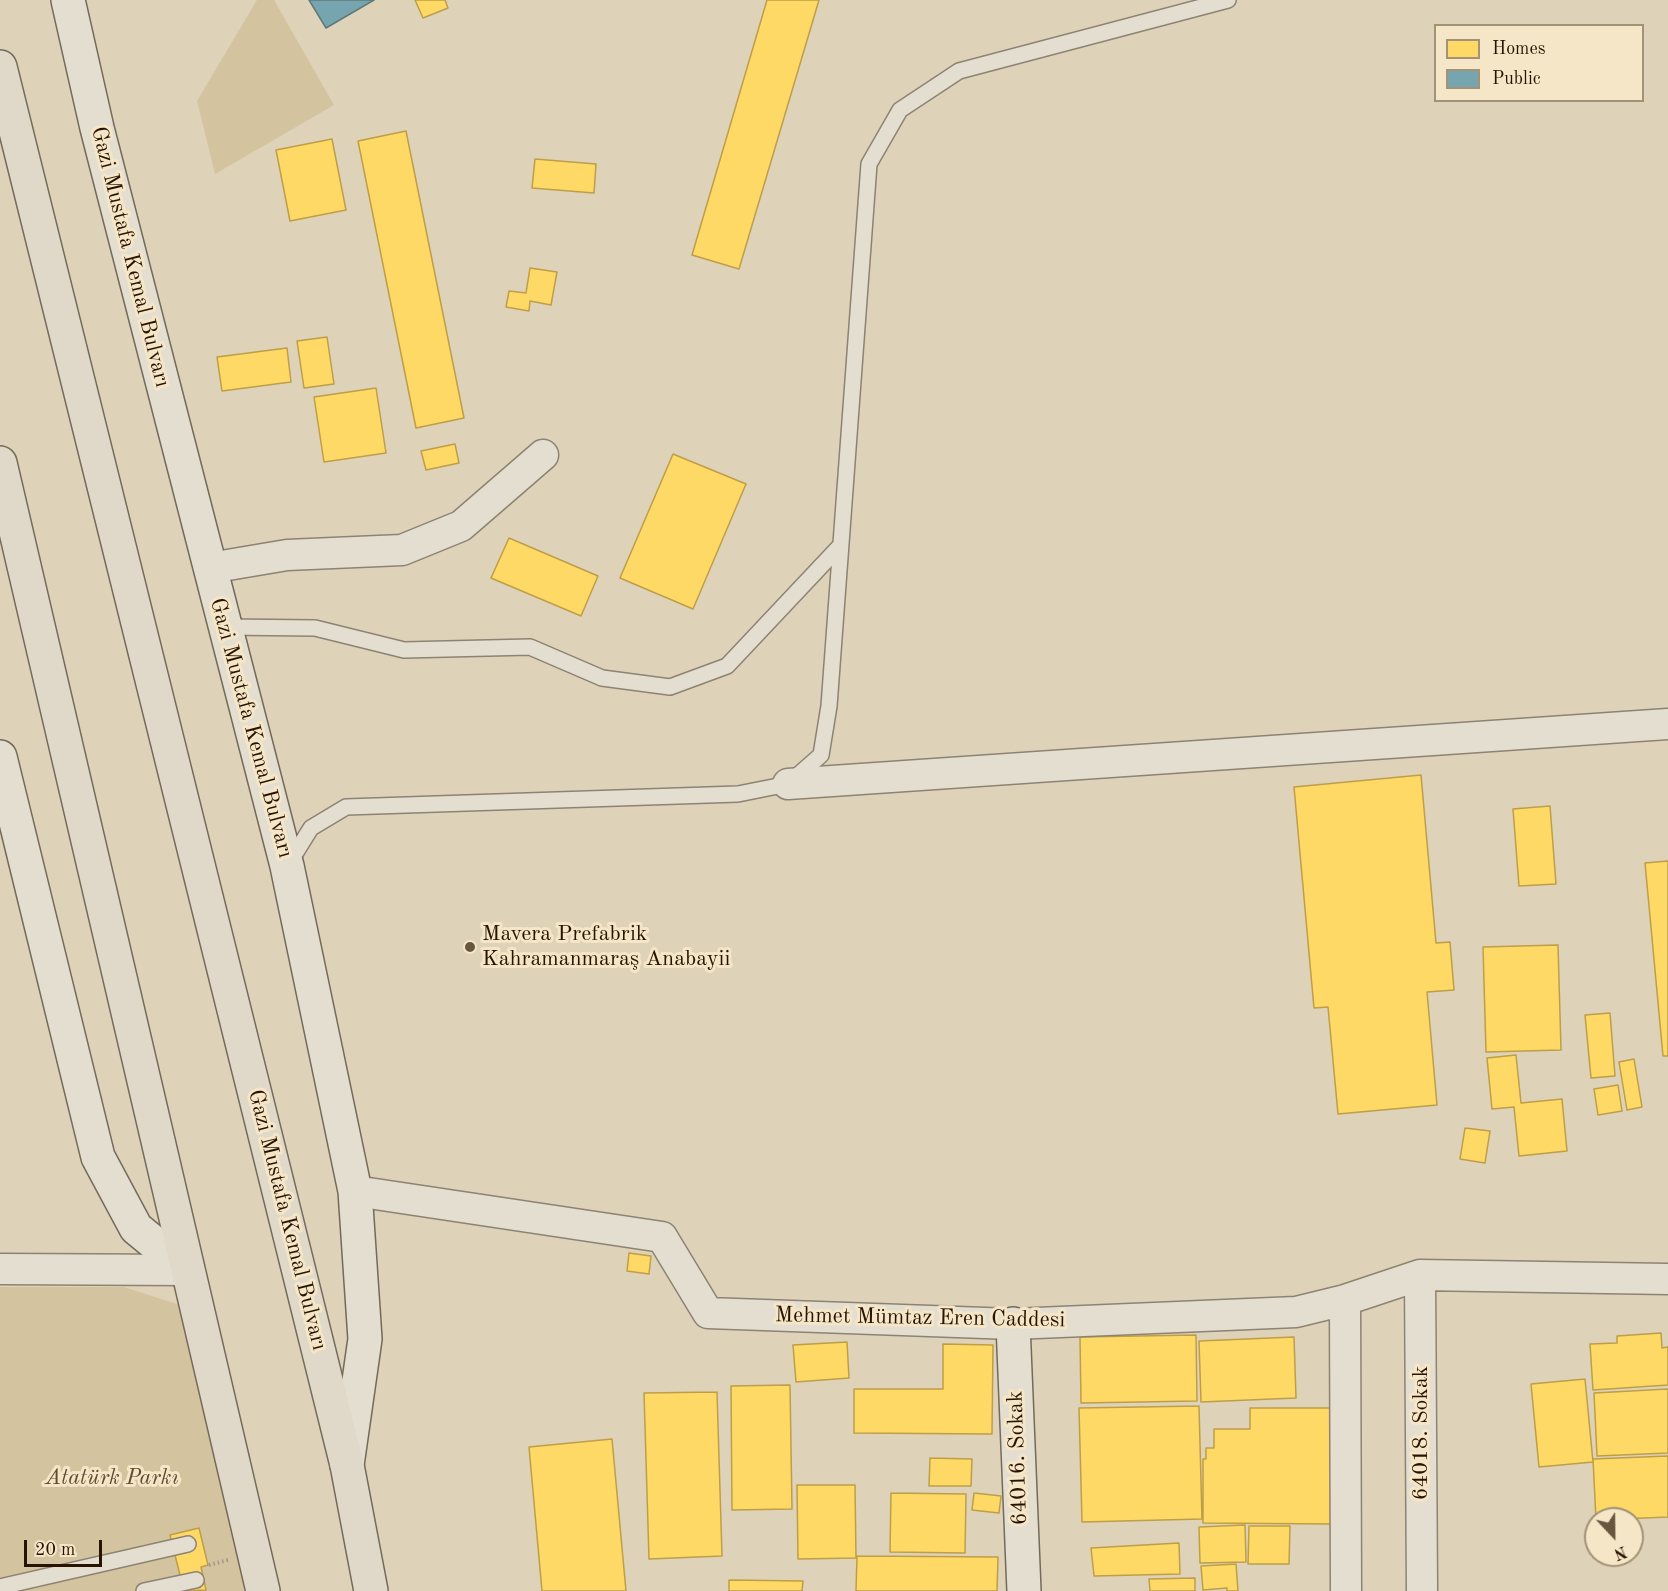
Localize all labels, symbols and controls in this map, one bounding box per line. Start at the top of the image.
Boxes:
legend [1434,24,1644,102]
text: Homes [1492,40,1546,58]
text: Public [1492,70,1541,88]
street label: Gazi Mustafa Kemal Bulvarı [85,124,175,390]
street label: Gazi Mustafa Kemal Bulvarı [204,595,298,861]
place label: Mavera Prefabrik Kahramanmaraş Anabayii [482,921,730,972]
marker: Mavera Prefabrik Kahramanmaraş Anabayii [463,940,477,954]
street label: Gazi Mustafa Kemal Bulvarı [242,1087,332,1353]
street label: Mehmet Mümtaz Eren Caddesi [775,1302,1065,1334]
street label: 64018. Sokak [1408,1366,1434,1500]
street label: 64016. Sokak [1002,1390,1034,1526]
park label: Atatürk Parkı [45,1465,179,1491]
north arrow [1584,1507,1644,1567]
scale bar [27,1528,105,1566]
text: 20 m [35,1541,75,1559]
text: N [1611,1542,1629,1562]

